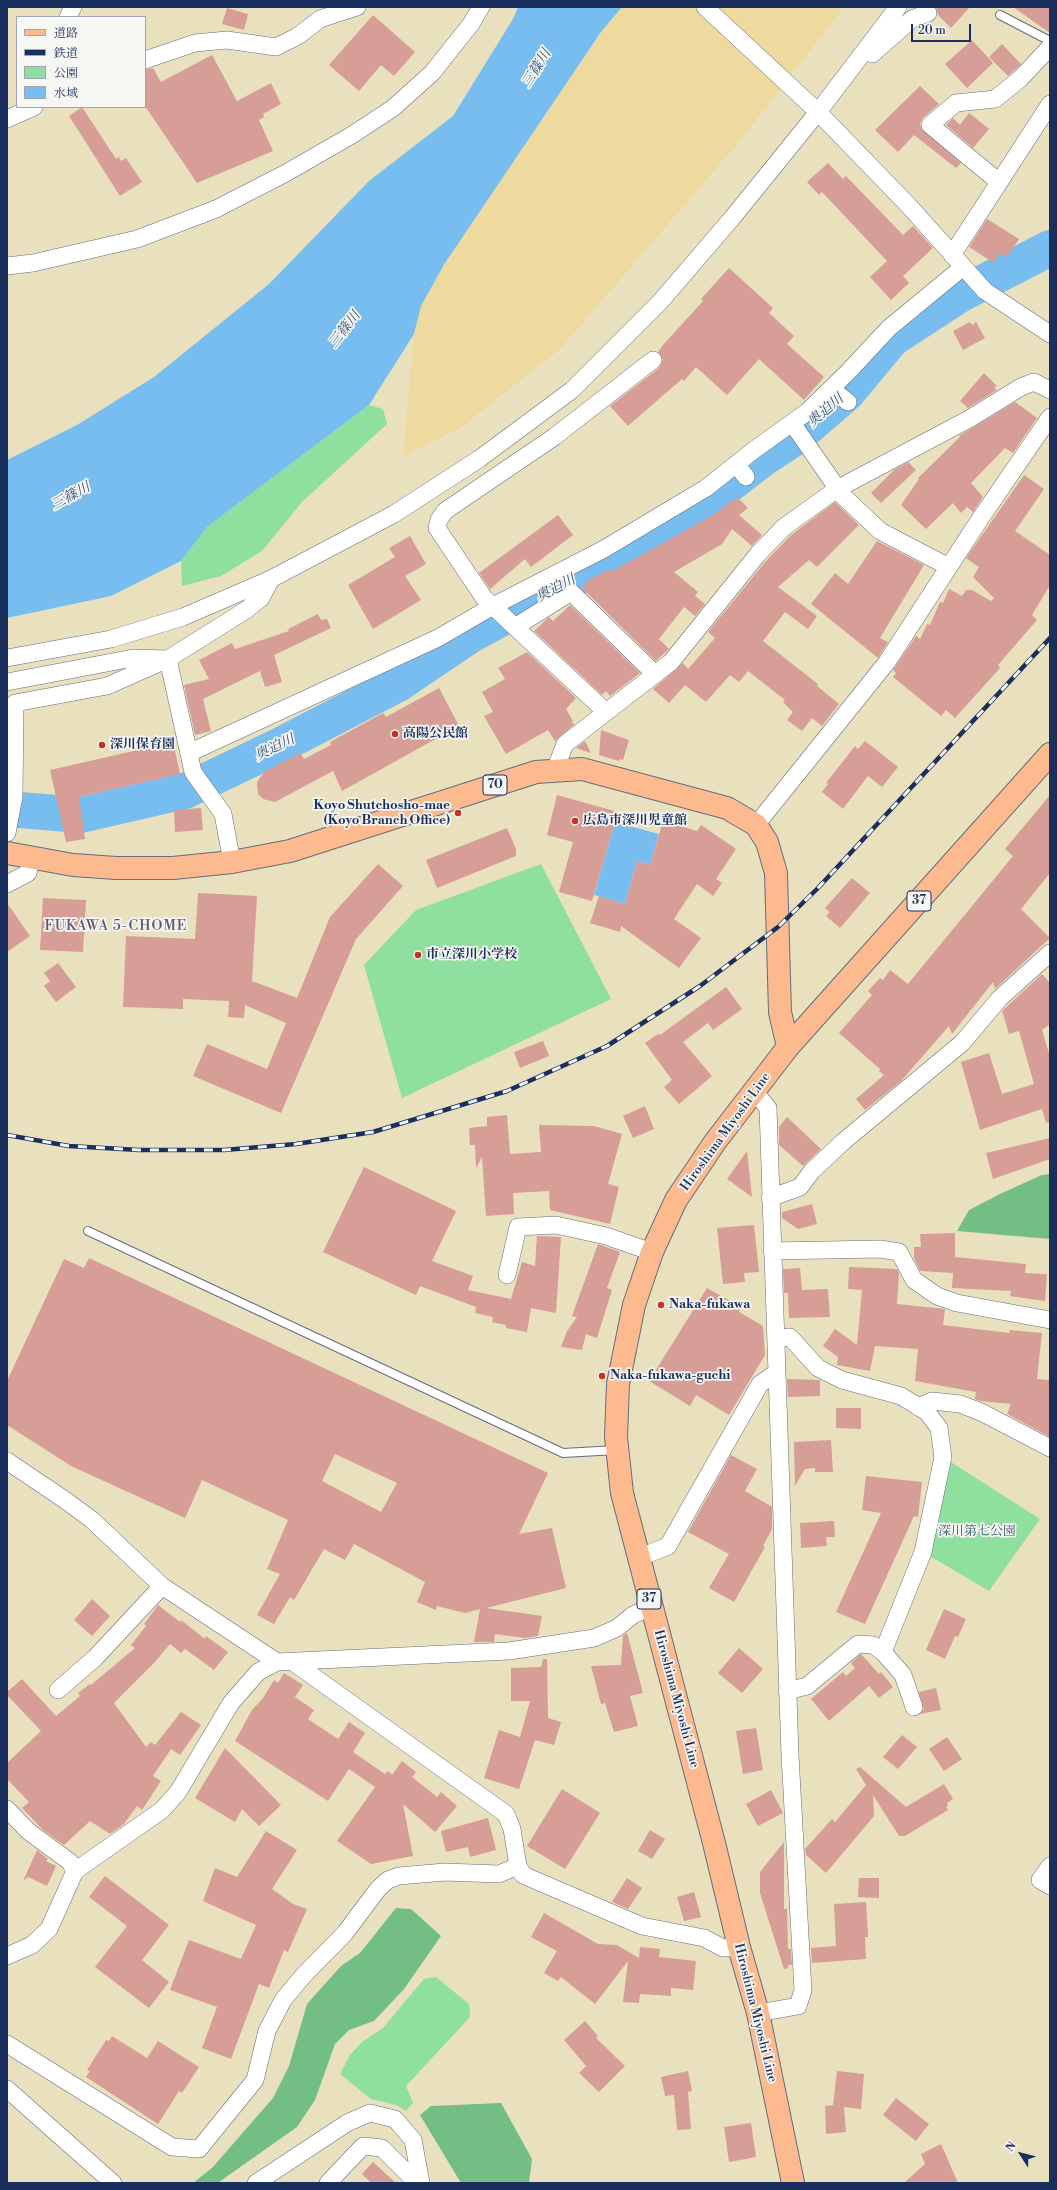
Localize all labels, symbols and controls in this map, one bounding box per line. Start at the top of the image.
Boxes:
legend [16,16,146,108]
scale bar [913,16,973,42]
text: 20 m [918,23,946,38]
text: 道路 [54,26,78,41]
text: 鉄道 [54,46,78,61]
water label: 三篠川 [519,47,555,91]
text: 公園 [54,66,78,81]
text: 水域 [54,86,78,101]
water label: 三篠川 [326,308,364,352]
water label: 奥迫川 [805,391,847,431]
water label: 三篠川 [49,479,93,515]
water label: 奥迫川 [534,572,578,606]
place label: 高陽公民館 [403,726,468,742]
marker: 高陽公民館 [390,729,400,739]
water label: 奥迫川 [252,731,298,765]
place label: 深川保育園 [110,737,175,753]
marker: 深川保育園 [97,740,107,750]
road number: 70 [483,775,507,795]
place label: Koyo Shutchosho-mae (Koyo Branch Office) [314,798,450,829]
marker: Koyo Shutchosho-mae (Koyo Branch Office) [453,808,463,818]
place label: 広島市深川児童館 [583,813,687,829]
marker: 広島市深川児童館 [570,816,580,826]
road number: 37 [907,891,931,911]
district label: FUKAWA 5-CHOME [45,919,187,935]
place label: 市立深川小学校 [426,947,517,963]
marker: 市立深川小学校 [413,950,423,960]
street label: Hiroshima Miyoshi Line [678,1070,774,1194]
place label: Naka-fukawa [669,1297,750,1313]
marker: Naka-fukawa [656,1300,666,1310]
place label: Naka-fukawa-guchi [610,1368,730,1384]
marker: Naka-fukawa-guchi [597,1371,607,1381]
park label: 深川第七公園 [938,1524,1016,1540]
road number: 37 [637,1589,661,1609]
street label: Hiroshima Miyoshi Line [650,1628,702,1770]
street label: Hiroshima Miyoshi Line [730,1942,780,2084]
north arrow [1001,2134,1041,2174]
text: N [1003,2139,1020,2155]

